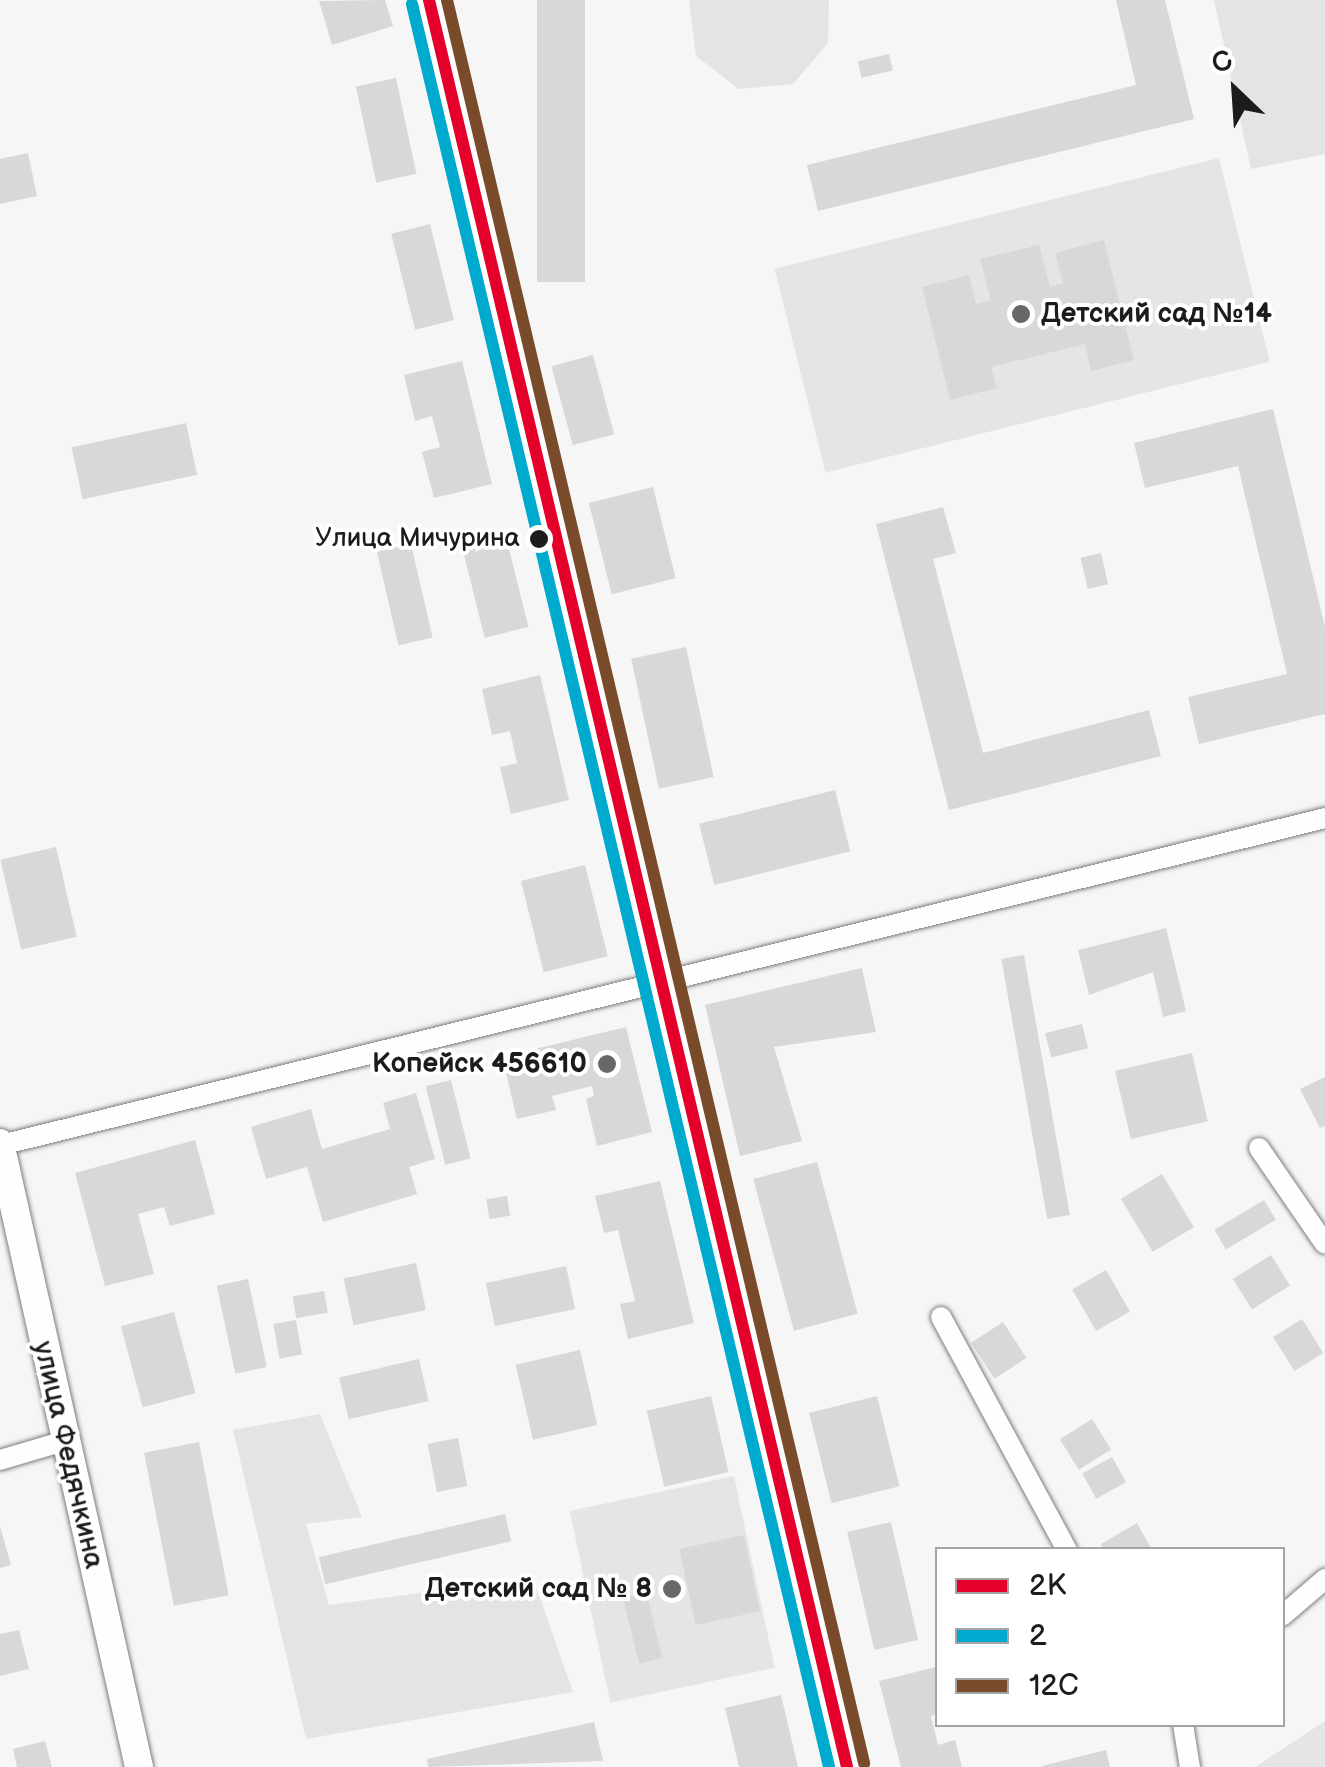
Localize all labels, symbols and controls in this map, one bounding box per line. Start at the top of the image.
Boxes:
north arrow [1185,40,1285,140]
text: С [1206,43,1238,81]
place label: Детский сад №14 [1041,297,1272,331]
marker: Детский сад №14 [1010,303,1032,325]
place label: Улица Мичурина [315,523,520,555]
marker: Улица Мичурина [529,529,549,549]
place label: Копейск 456610 [372,1047,587,1081]
marker: Копейск 456610 [596,1053,618,1075]
street label: улица Федячкина [26,1338,110,1572]
legend [935,1547,1285,1727]
text: 2К [1029,1568,1066,1604]
place label: Детский сад № 8 [425,1572,652,1606]
marker: Детский сад № 8 [661,1578,683,1600]
text: 2 [1029,1618,1047,1654]
text: 12С [1029,1668,1079,1704]

